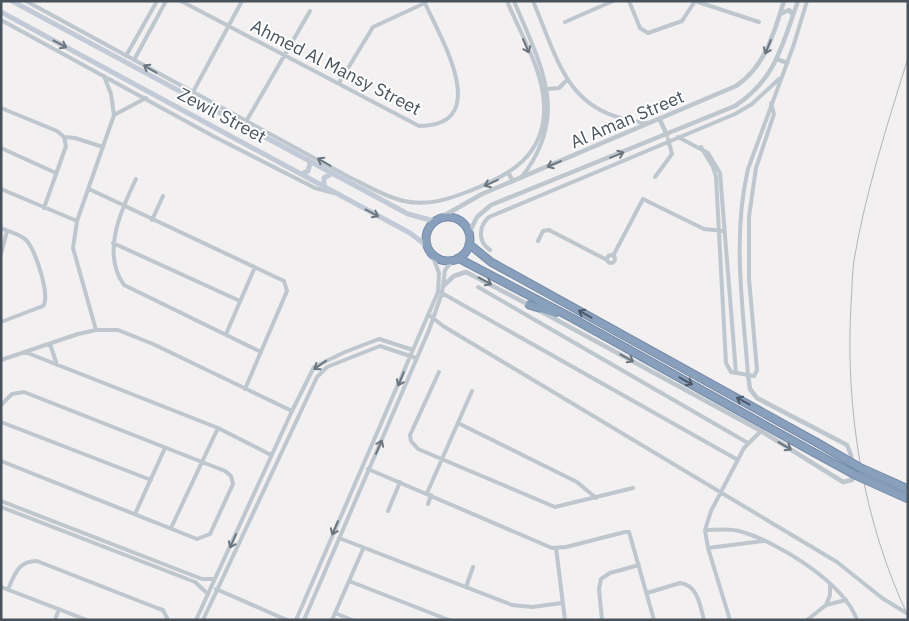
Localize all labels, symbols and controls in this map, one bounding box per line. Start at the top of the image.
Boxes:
street label: Ahmed Al Mansy Street [247,14,425,120]
one-way arrow [522,38,531,53]
one-way arrow [52,39,67,49]
one-way arrow [763,39,772,54]
one-way arrow [143,63,157,73]
street label: Zewil Street [174,82,270,148]
street label: Al Aman Street [567,85,687,153]
one-way arrow [609,150,624,160]
one-way arrow [317,157,331,167]
one-way arrow [546,161,561,170]
one-way arrow [484,178,499,188]
one-way arrow [364,209,379,218]
one-way arrow [477,276,492,286]
one-way arrow [578,309,593,319]
one-way arrow [620,354,634,364]
one-way arrow [313,360,327,370]
one-way arrow [395,371,405,386]
one-way arrow [678,376,693,386]
one-way arrow [736,396,750,406]
one-way arrow [374,440,384,455]
one-way arrow [777,441,791,451]
one-way arrow [330,520,340,535]
one-way arrow [227,533,237,548]

